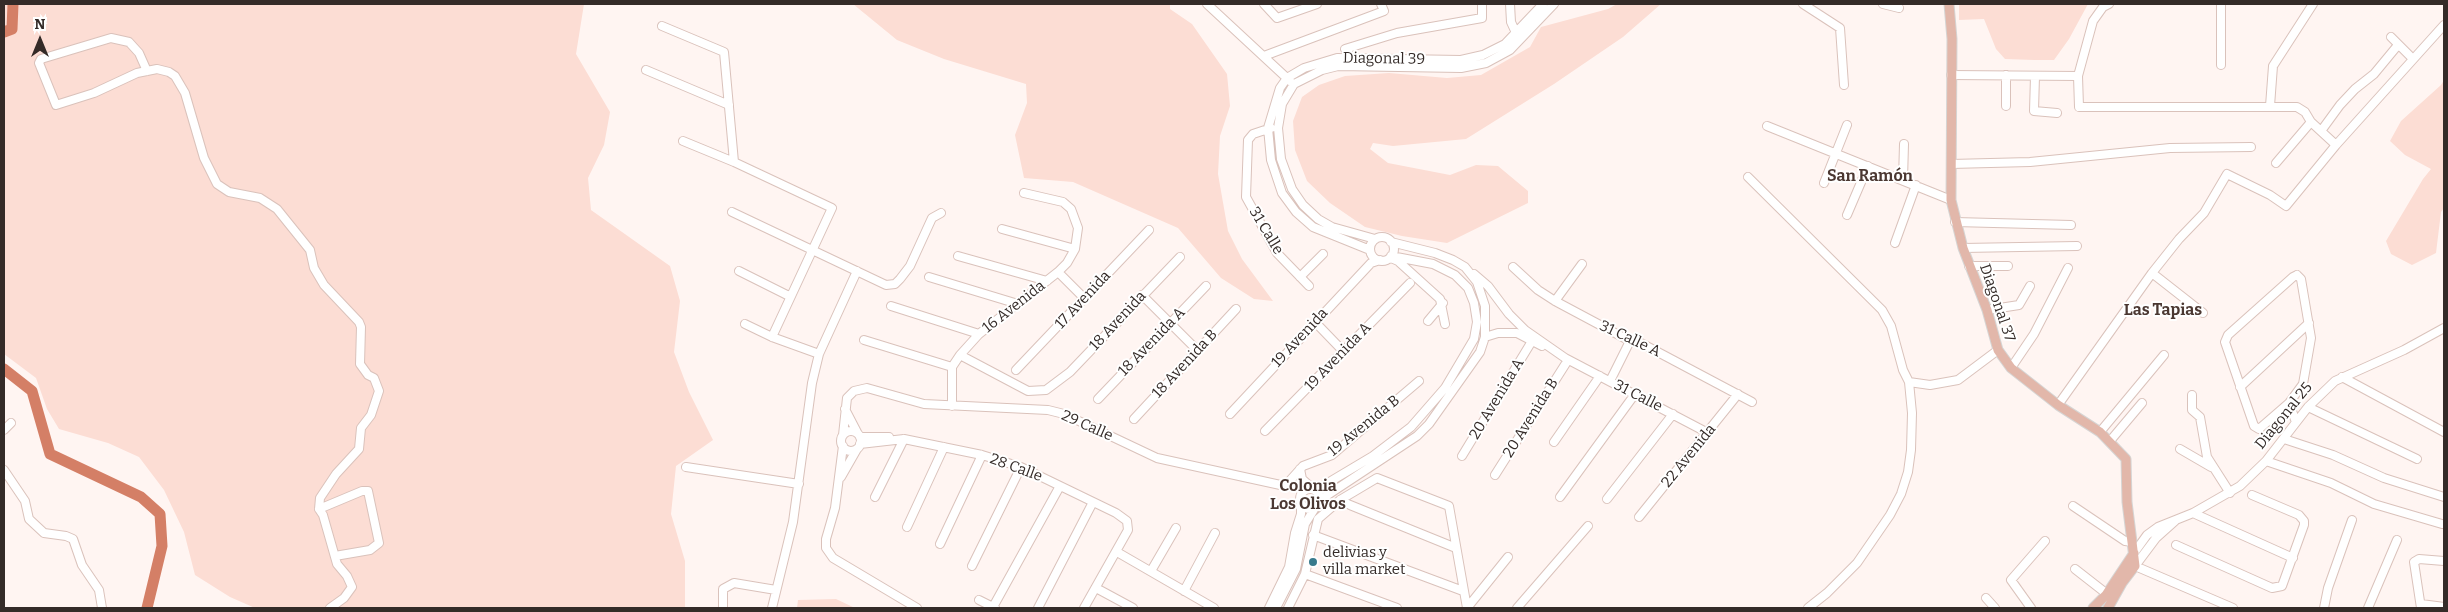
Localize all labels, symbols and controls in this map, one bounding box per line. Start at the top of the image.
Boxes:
north arrow [15,15,65,65]
text: N [35,16,45,33]
street label: Diagonal 39 [1343,49,1425,69]
district label: San Ramón [1827,167,1913,187]
street label: 31 Calle [1245,204,1287,258]
street label: Diagonal 37 [1975,262,2019,344]
street label: 17 Avenida [1052,267,1114,333]
street label: 16 Avenida [979,277,1049,337]
street label: 18 Avenida [1086,288,1150,354]
district label: Las Tapias [2124,301,2202,321]
street label: 18 Avenida A [1115,304,1189,380]
street label: 19 Avenida [1268,305,1332,371]
street label: 31 Calle A [1596,317,1664,361]
street label: 19 Avenida A [1301,319,1375,395]
street label: 18 Avenida B [1149,326,1221,402]
street label: 20 Avenida A [1466,355,1528,443]
street label: 20 Avenida B [1500,375,1562,461]
street label: 31 Calle [1611,376,1665,416]
street label: Diagonal 25 [2252,379,2316,453]
street label: 19 Avenida B [1324,392,1404,460]
street label: 29 Calle [1059,407,1115,445]
street label: 22 Avenida [1658,421,1720,491]
street label: 28 Calle [987,450,1045,486]
district label: Colonia Los Olivos [1270,477,1346,515]
place label: delivias y villa market [1323,544,1405,579]
marker: delivias y villa market [1307,556,1319,568]

